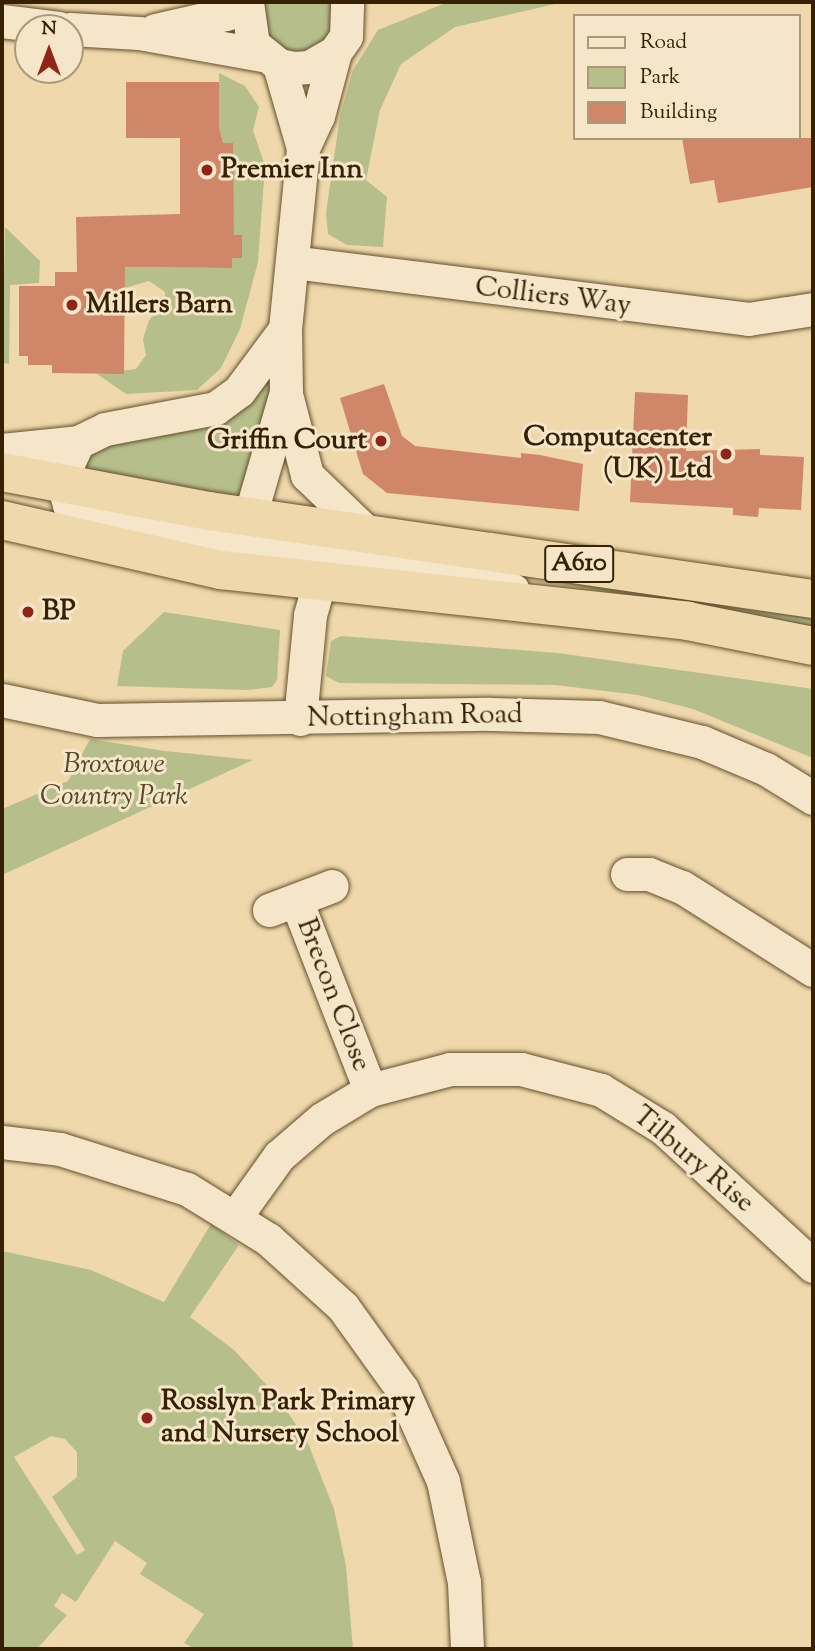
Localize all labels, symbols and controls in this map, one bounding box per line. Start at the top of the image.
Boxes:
north arrow [14,14,84,84]
legend [574,14,801,140]
text: N [41,16,57,43]
text: Road [640,28,687,58]
text: Park [640,63,680,93]
text: Building [640,98,717,128]
place label: Premier Inn [221,153,363,187]
marker: Premier Inn [199,162,215,178]
street label: Colliers Way [473,271,633,323]
place label: Millers Barn [86,288,233,322]
marker: Millers Barn [64,297,80,313]
place label: Computacenter (UK) Ltd [523,421,712,487]
place label: Griffin Court [207,424,367,458]
marker: Griffin Court [373,433,389,449]
marker: Computacenter (UK) Ltd [718,446,734,462]
road number: A610 [544,542,614,586]
place label: BP [42,595,75,629]
marker: BP [20,604,36,620]
street label: Nottingham Road [307,698,523,736]
park label: Broxtowe Country Park [40,748,188,814]
street label: Brecon Close [288,914,378,1076]
street label: Tilbury Rise [625,1099,761,1221]
place label: Rosslyn Park Primary and Nursery School [161,1385,415,1451]
marker: Rosslyn Park Primary and Nursery School [139,1410,155,1426]

